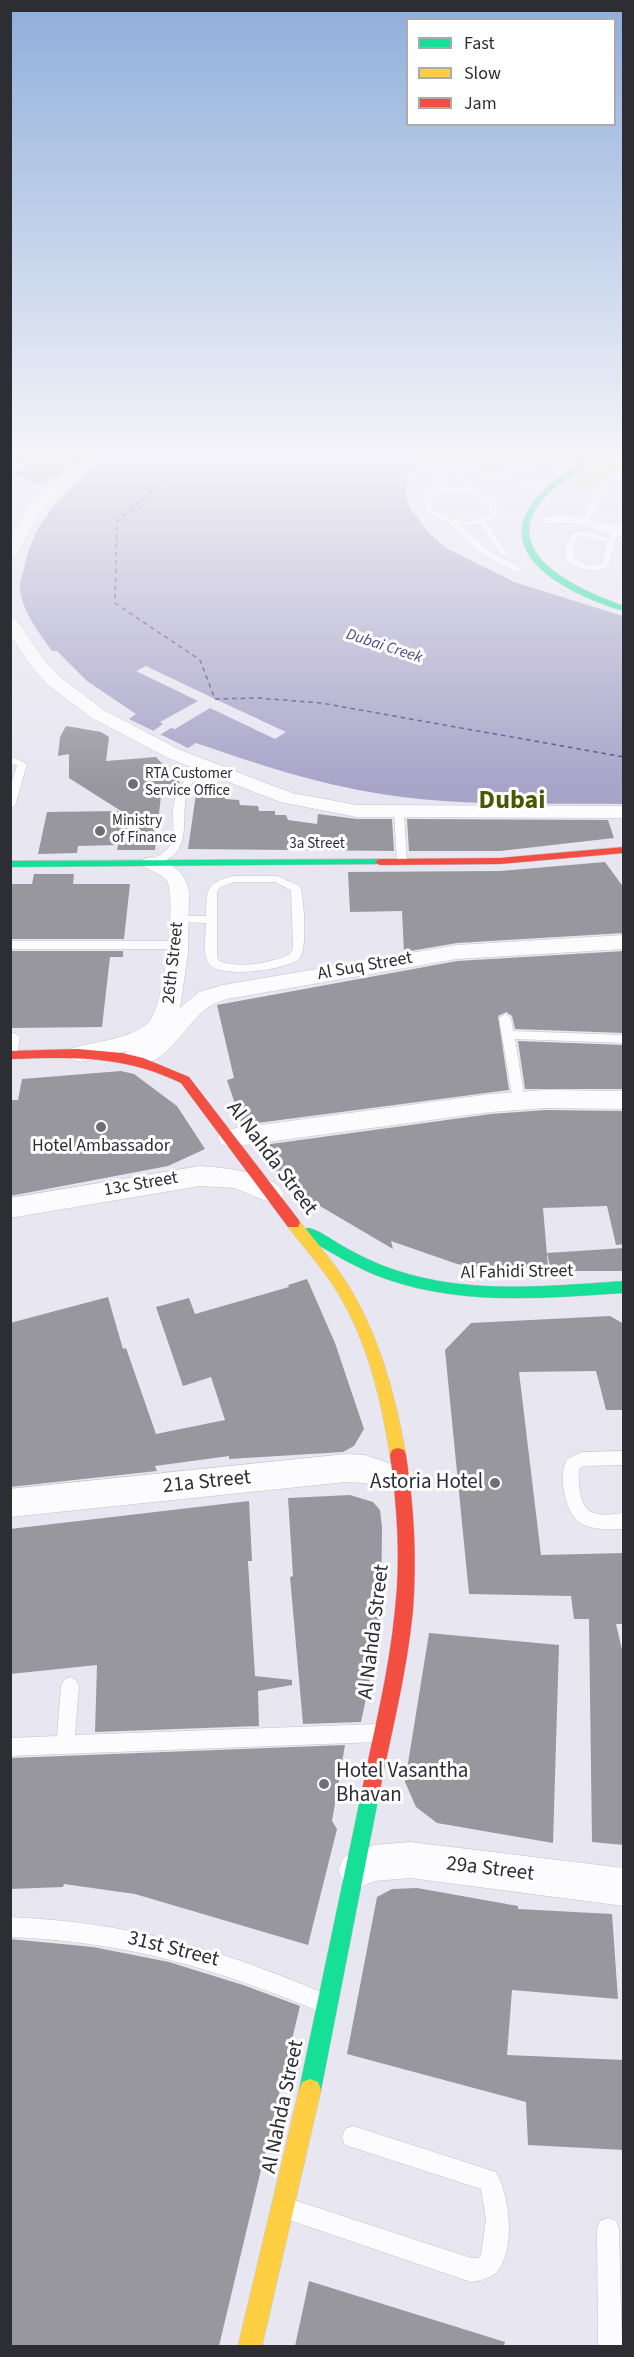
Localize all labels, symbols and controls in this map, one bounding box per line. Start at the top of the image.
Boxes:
legend [406,18,616,126]
text: Fast [464,31,495,56]
text: Slow [464,61,501,86]
text: Jam [464,91,497,116]
water label: Dubai Creek [343,626,425,668]
place label: RTA Customer Service Office [145,766,233,801]
marker: RTA Customer Service Office [126,777,140,791]
district label: Dubai [479,786,545,818]
place label: Ministry of Finance [112,813,177,848]
marker: Ministry of Finance [93,824,107,838]
street label: 3a Street [289,836,345,854]
street label: 26th Street [159,921,189,1005]
street label: Al Suq Street [316,948,414,986]
street label: Al Nahda Street [220,1097,322,1221]
marker: Hotel Ambassador [94,1120,108,1134]
place label: Hotel Ambassador [32,1136,170,1158]
street label: 13c Street [102,1168,180,1202]
street label: Al Fahidi Street [460,1261,574,1285]
street label: 21a Street [162,1466,252,1500]
place label: Astoria Hotel [370,1470,483,1496]
marker: Astoria Hotel [488,1476,502,1490]
street label: Al Nahda Street [354,1563,396,1701]
place label: Hotel Vasantha Bhavan [336,1759,468,1809]
marker: Hotel Vasantha Bhavan [317,1777,331,1791]
street label: 29a Street [445,1852,535,1888]
street label: 31st Street [125,1927,221,1973]
street label: Al Nahda Street [258,2038,310,2176]

